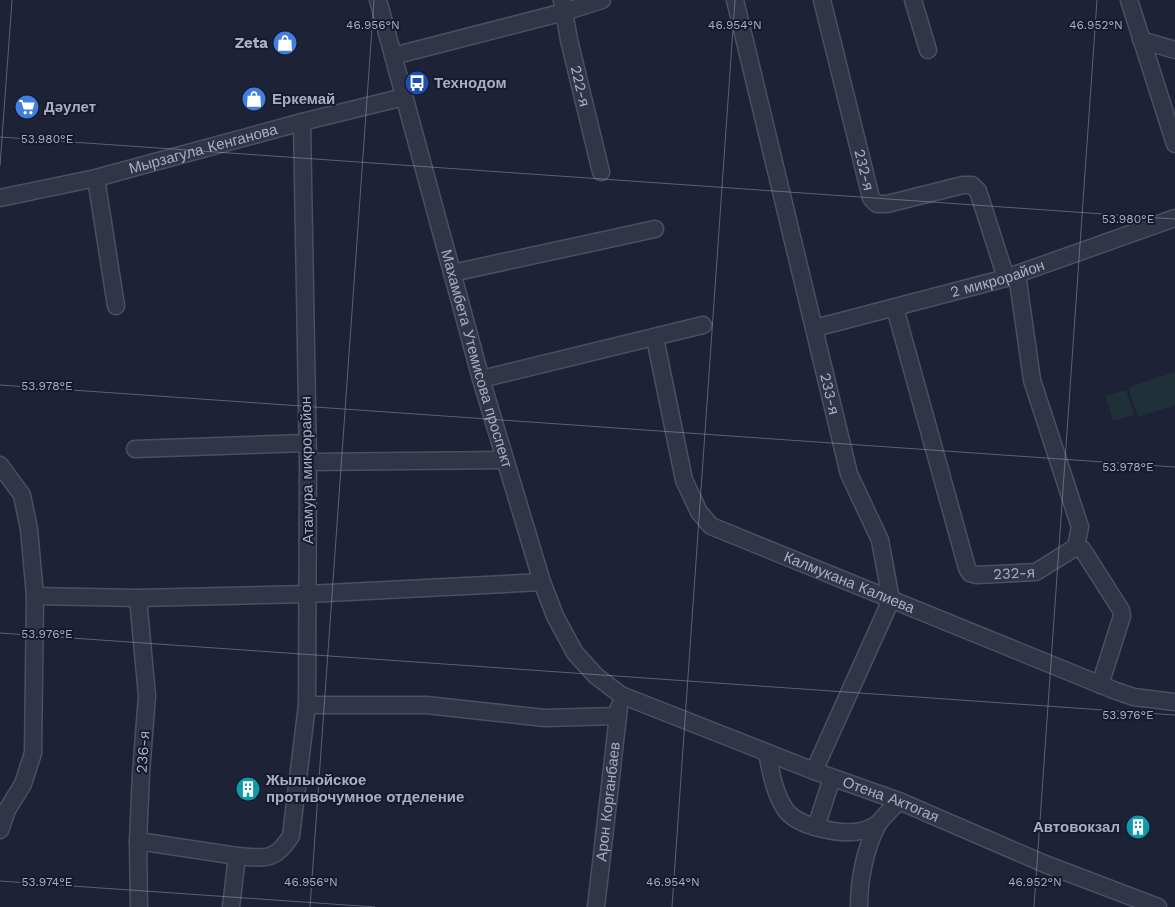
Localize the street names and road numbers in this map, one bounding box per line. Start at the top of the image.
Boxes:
street label: 222-я [567,64,594,108]
street label: Мырзагула Кенганова [127,120,280,178]
street label: 232-я [850,147,878,192]
street label: Махамбета Утемисова проспект [437,247,516,470]
street label: 2 микрорайон [948,256,1047,301]
street label: 233-я [816,371,843,416]
street label: Атамура микрорайон [297,396,317,544]
street label: Калмукана Калиева [781,548,918,617]
street label: 232-я [993,563,1035,583]
street label: 236-я [133,730,153,774]
street label: Арон Корганбаев [592,741,624,862]
street label: Отена Актогая [840,773,942,826]

